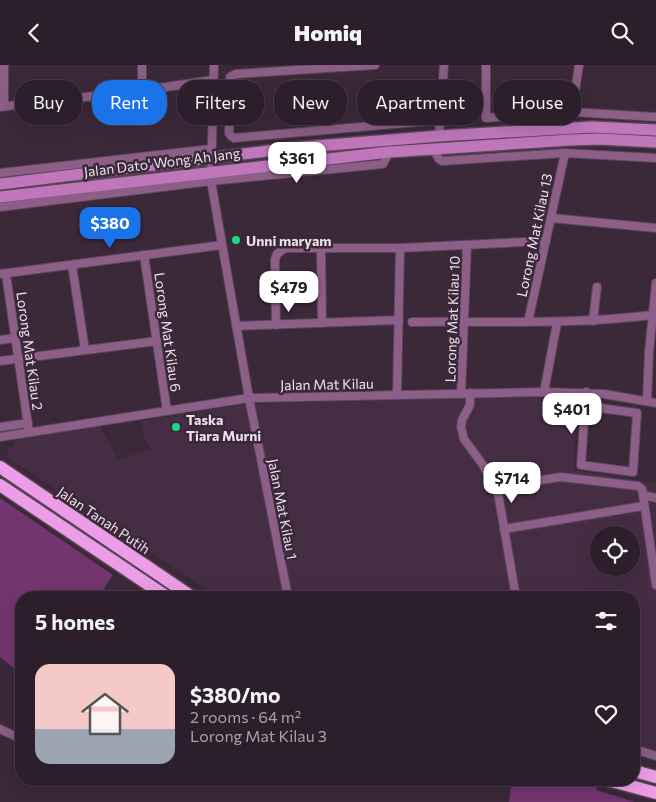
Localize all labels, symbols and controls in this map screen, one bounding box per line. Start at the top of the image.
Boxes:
icon: back [20,19,48,47]
text: Homiq [294,19,362,46]
icon: search [608,19,636,47]
chip: Buy [15,80,82,125]
chip: Rent [92,80,167,125]
chip: Filters [177,80,264,125]
chip: New [274,80,347,125]
chip: Apartment [357,80,483,125]
chip: House [493,80,581,125]
pin: $361 [267,141,327,184]
street label: Jalan Dato' Wong Ah Jang [83,144,242,180]
text: $361 [279,148,315,167]
street label: Lorong Mat Kilau 13 [513,172,555,298]
pin: $380 [80,207,140,249]
text: $380 [90,213,130,232]
place label: Unni maryam [246,232,331,249]
marker: Unni maryam [230,234,242,246]
street label: Lorong Mat Kilau 10 [441,255,463,383]
street label: Lorong Mat Kilau 6 [151,271,185,393]
pin: $479 [259,271,319,313]
text: $479 [270,277,308,296]
street label: Lorong Mat Kilau 2 [13,291,47,412]
street label: Jalan Mat Kilau [280,375,374,393]
pin: $401 [542,393,602,435]
text: $401 [554,399,590,418]
place label: Taska Tiara Murni [186,411,261,444]
marker: Taska Tiara Murni [170,421,182,433]
street label: Jalan Mat Kilau 1 [265,457,301,561]
pin: $714 [482,461,542,504]
text: $714 [494,468,530,487]
street label: Jalan Tanah Putih [54,483,154,557]
map controls [590,526,640,576]
button: locate [590,526,640,576]
icon: filters [592,607,620,635]
text: 5 homes [35,609,115,634]
text: $380/mo [190,682,281,707]
icon: home [75,684,135,744]
icon: heart [592,700,620,728]
text: 2 rooms · 64 m² [190,707,301,726]
text: Lorong Mat Kilau 3 [190,726,327,745]

